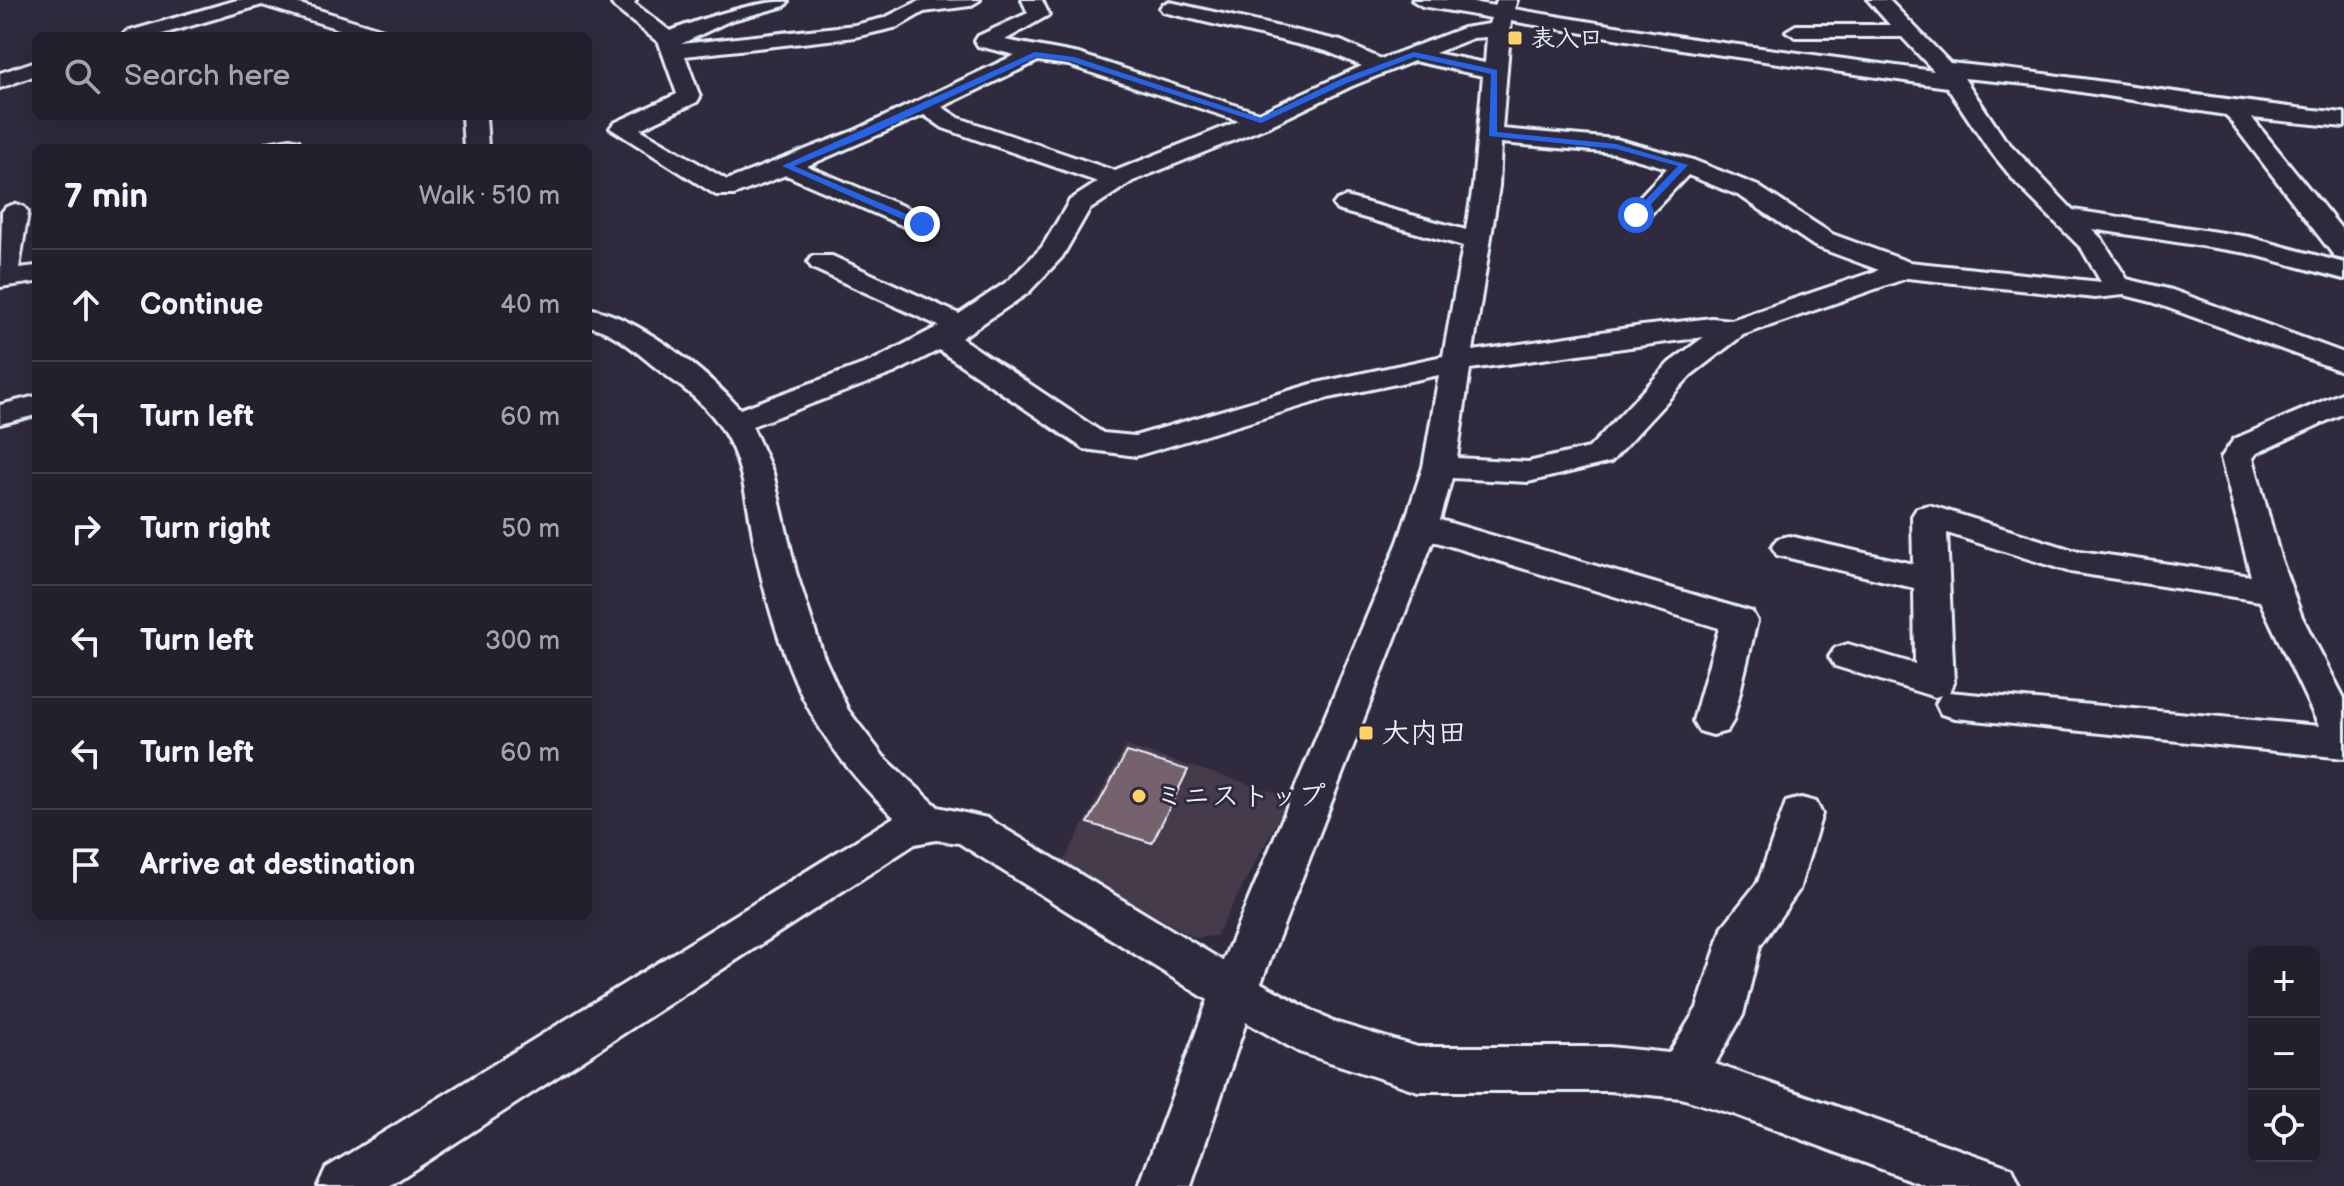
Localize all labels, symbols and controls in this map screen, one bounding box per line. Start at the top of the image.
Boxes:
place label: 表入口 [1531,24,1603,53]
marker: 表入口 [1506,29,1524,47]
search box [32,32,592,120]
icon: search [60,54,104,98]
text: Search here [124,58,290,94]
text: 7 min [64,176,148,217]
text: Walk · 510 m [419,181,560,212]
route start [1618,197,1654,233]
route end [904,206,940,242]
icon: ahead [64,283,108,327]
text: Continue [140,287,263,323]
text: 40 m [500,290,560,321]
icon: left [64,395,108,439]
text: Turn left [140,399,254,435]
text: 60 m [500,402,560,433]
icon: right [64,507,108,551]
text: Turn right [140,511,271,547]
text: 50 m [501,514,560,545]
icon: left [64,619,108,663]
text: Turn left [140,623,254,659]
text: 300 m [485,626,560,657]
place label: 大内田 [1382,717,1466,750]
marker: 大内田 [1357,724,1375,742]
icon: left [64,731,108,775]
text: Turn left [140,735,254,771]
text: 60 m [500,738,560,769]
place label: ミニストップ [1155,780,1326,813]
marker: ミニストップ [1130,787,1148,805]
icon: arrive [64,843,108,887]
text: Arrive at destination [140,847,416,883]
map controls [2248,946,2320,1162]
button: + [2248,946,2320,1018]
button: − [2248,1018,2320,1090]
button: locate [2248,1090,2320,1162]

